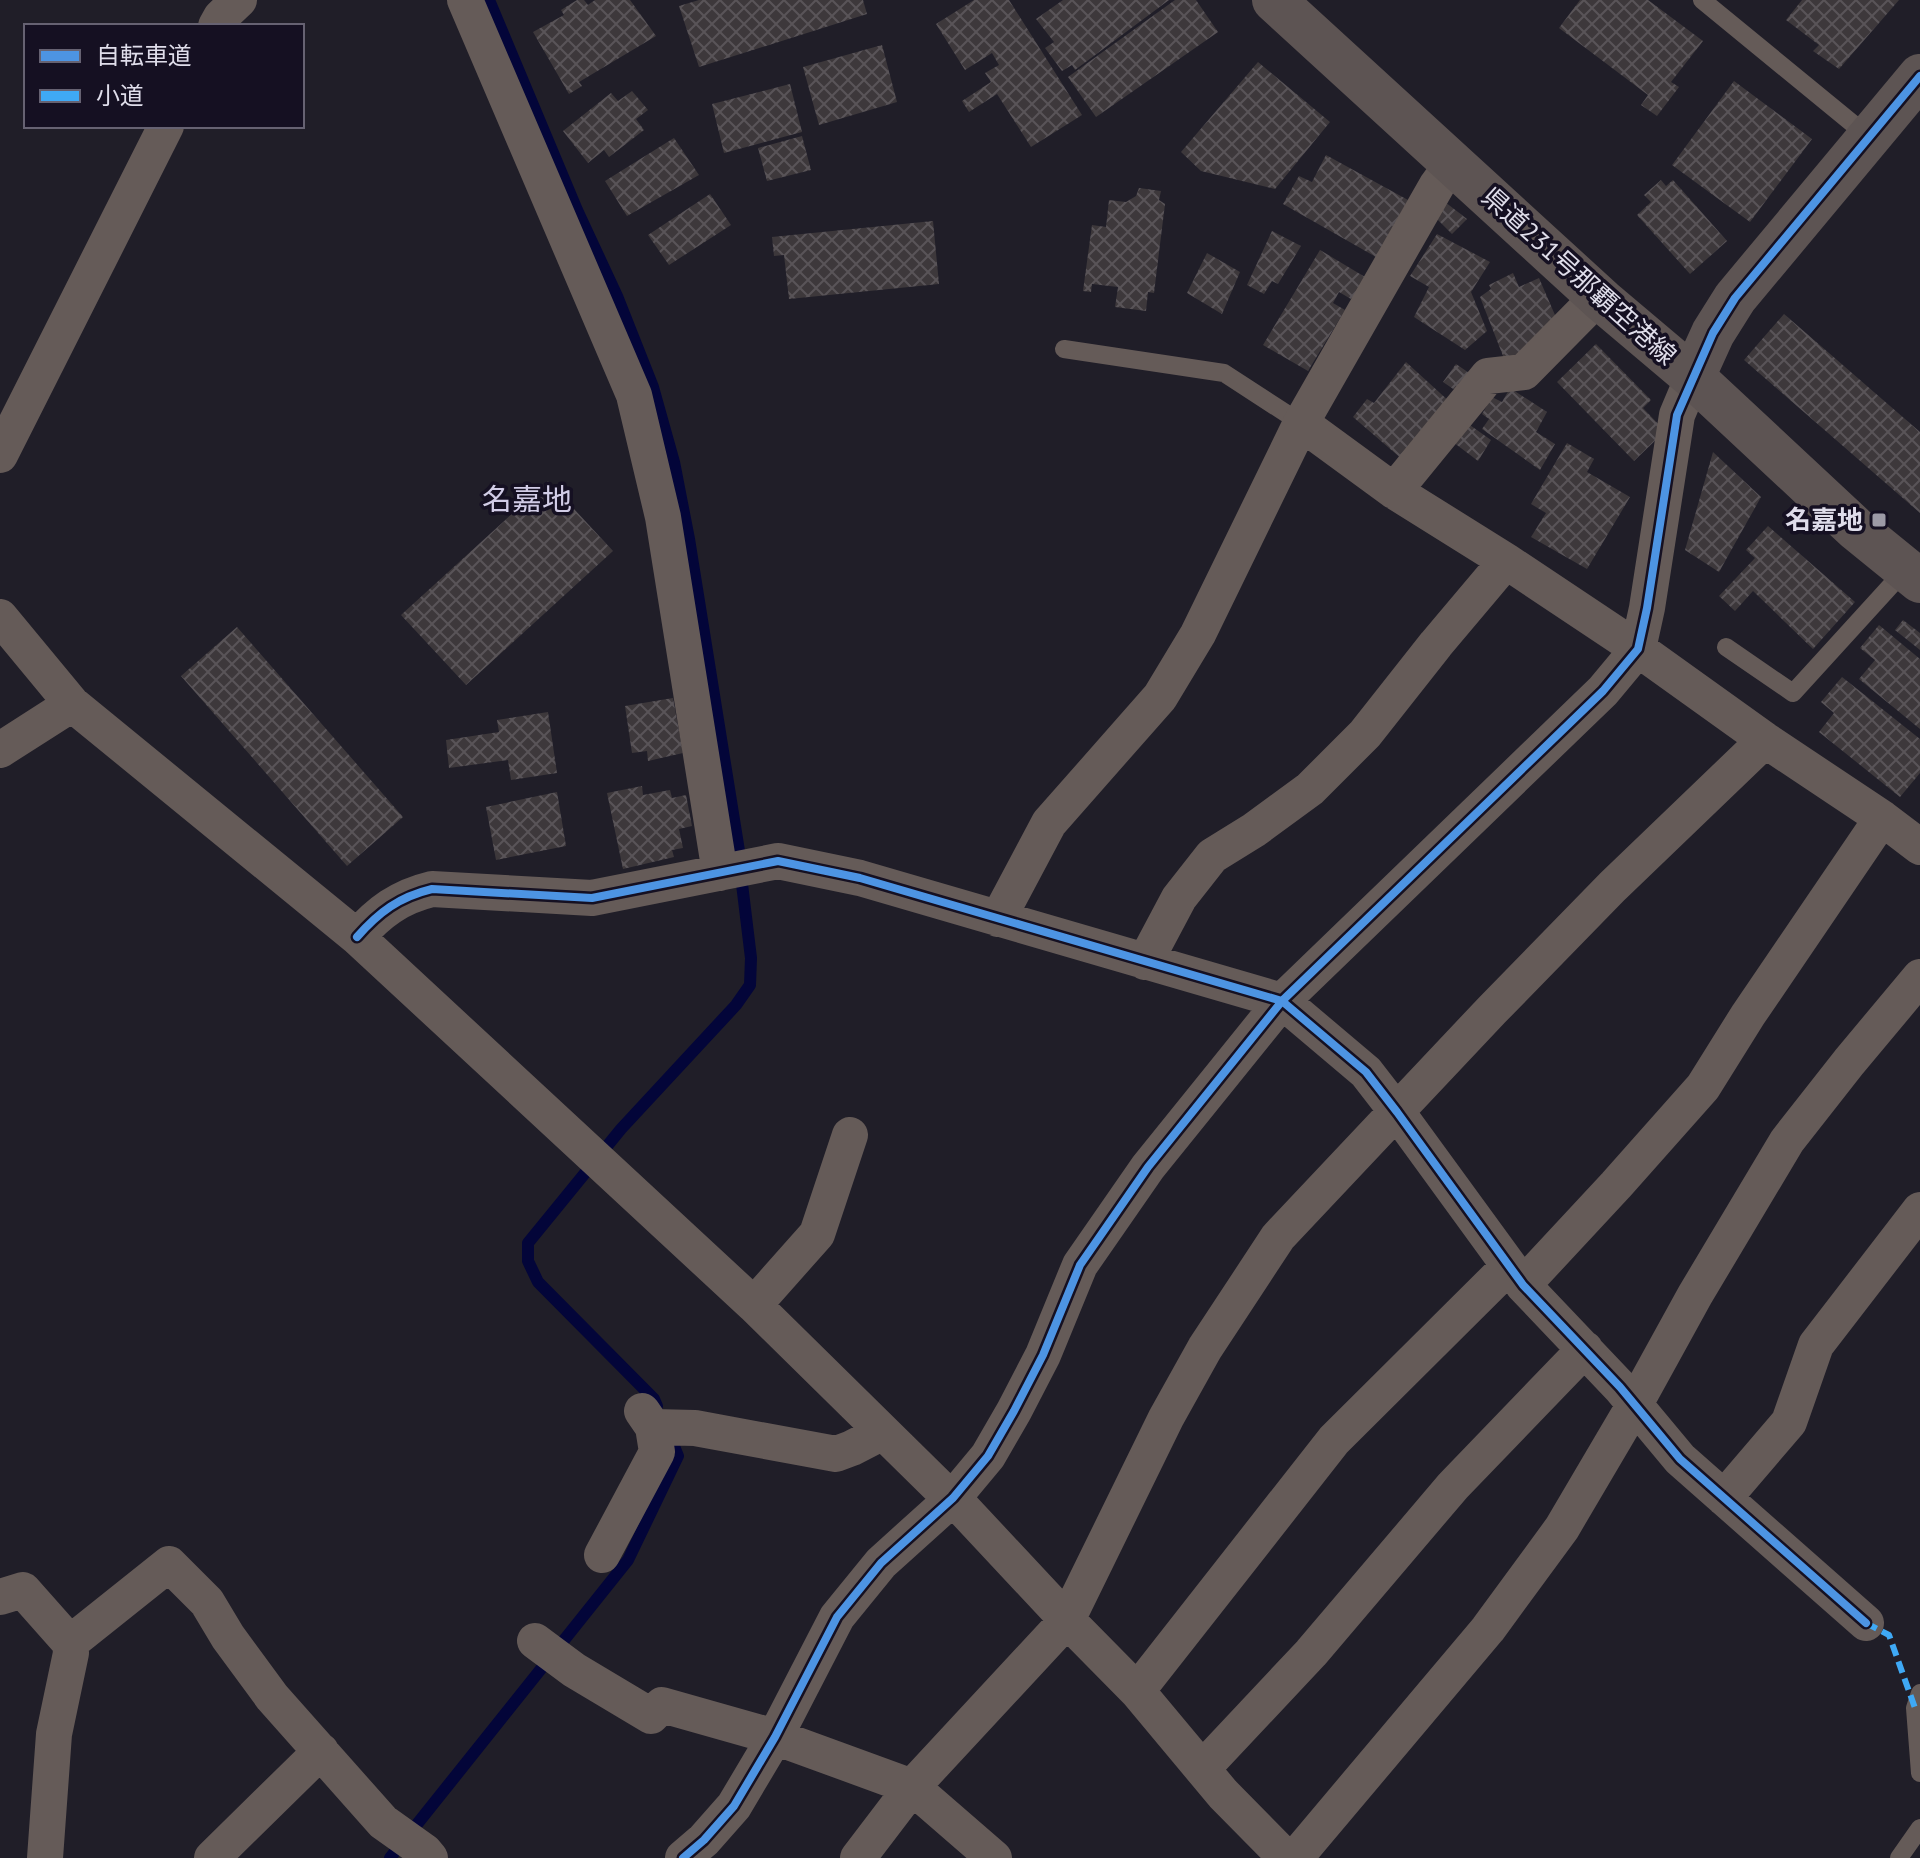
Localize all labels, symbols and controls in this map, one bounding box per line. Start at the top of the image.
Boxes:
legend [24,24,304,128]
text: 自転車道 [96,40,192,71]
text: 小道 [96,80,144,111]
street label: 県道231号那覇空港線 [1475,180,1683,372]
district label: 名嘉地 [482,479,572,518]
place label: 名嘉地 [1785,503,1863,536]
marker: 名嘉地 [1870,511,1888,529]

